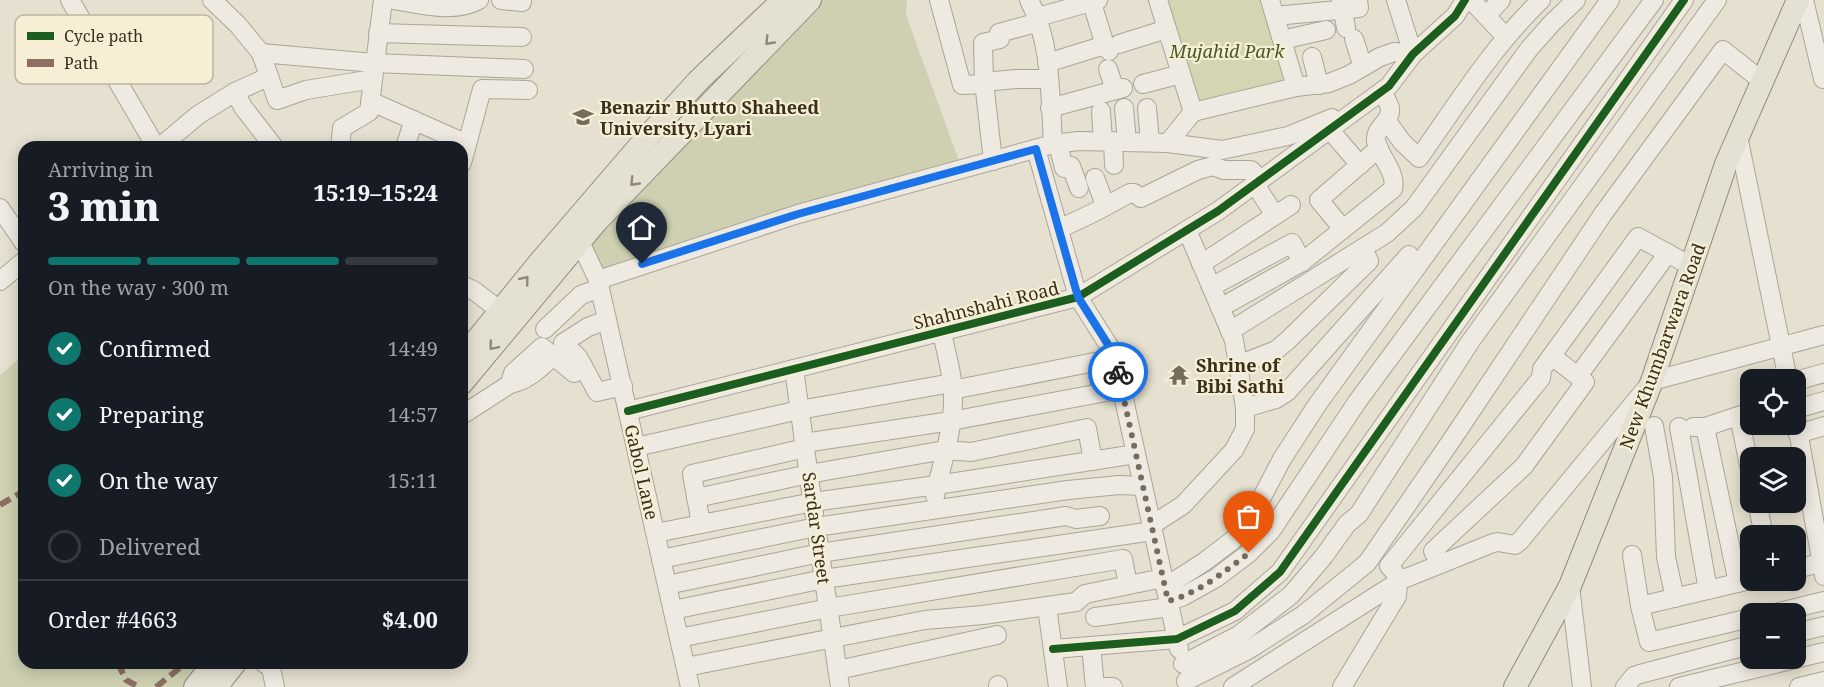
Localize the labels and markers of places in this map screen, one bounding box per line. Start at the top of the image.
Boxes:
place label: Benazir Bhutto Shaheed University, Lyari [600,95,819,140]
school or university icon: Benazir Bhutto Shaheed University, Lyari [571,105,595,129]
pin [616,202,667,264]
place label: Shrine of Bibi Sathi [1196,353,1285,398]
temple icon: Shrine of Bibi Sathi [1167,363,1191,387]
pin [1223,491,1274,553]

